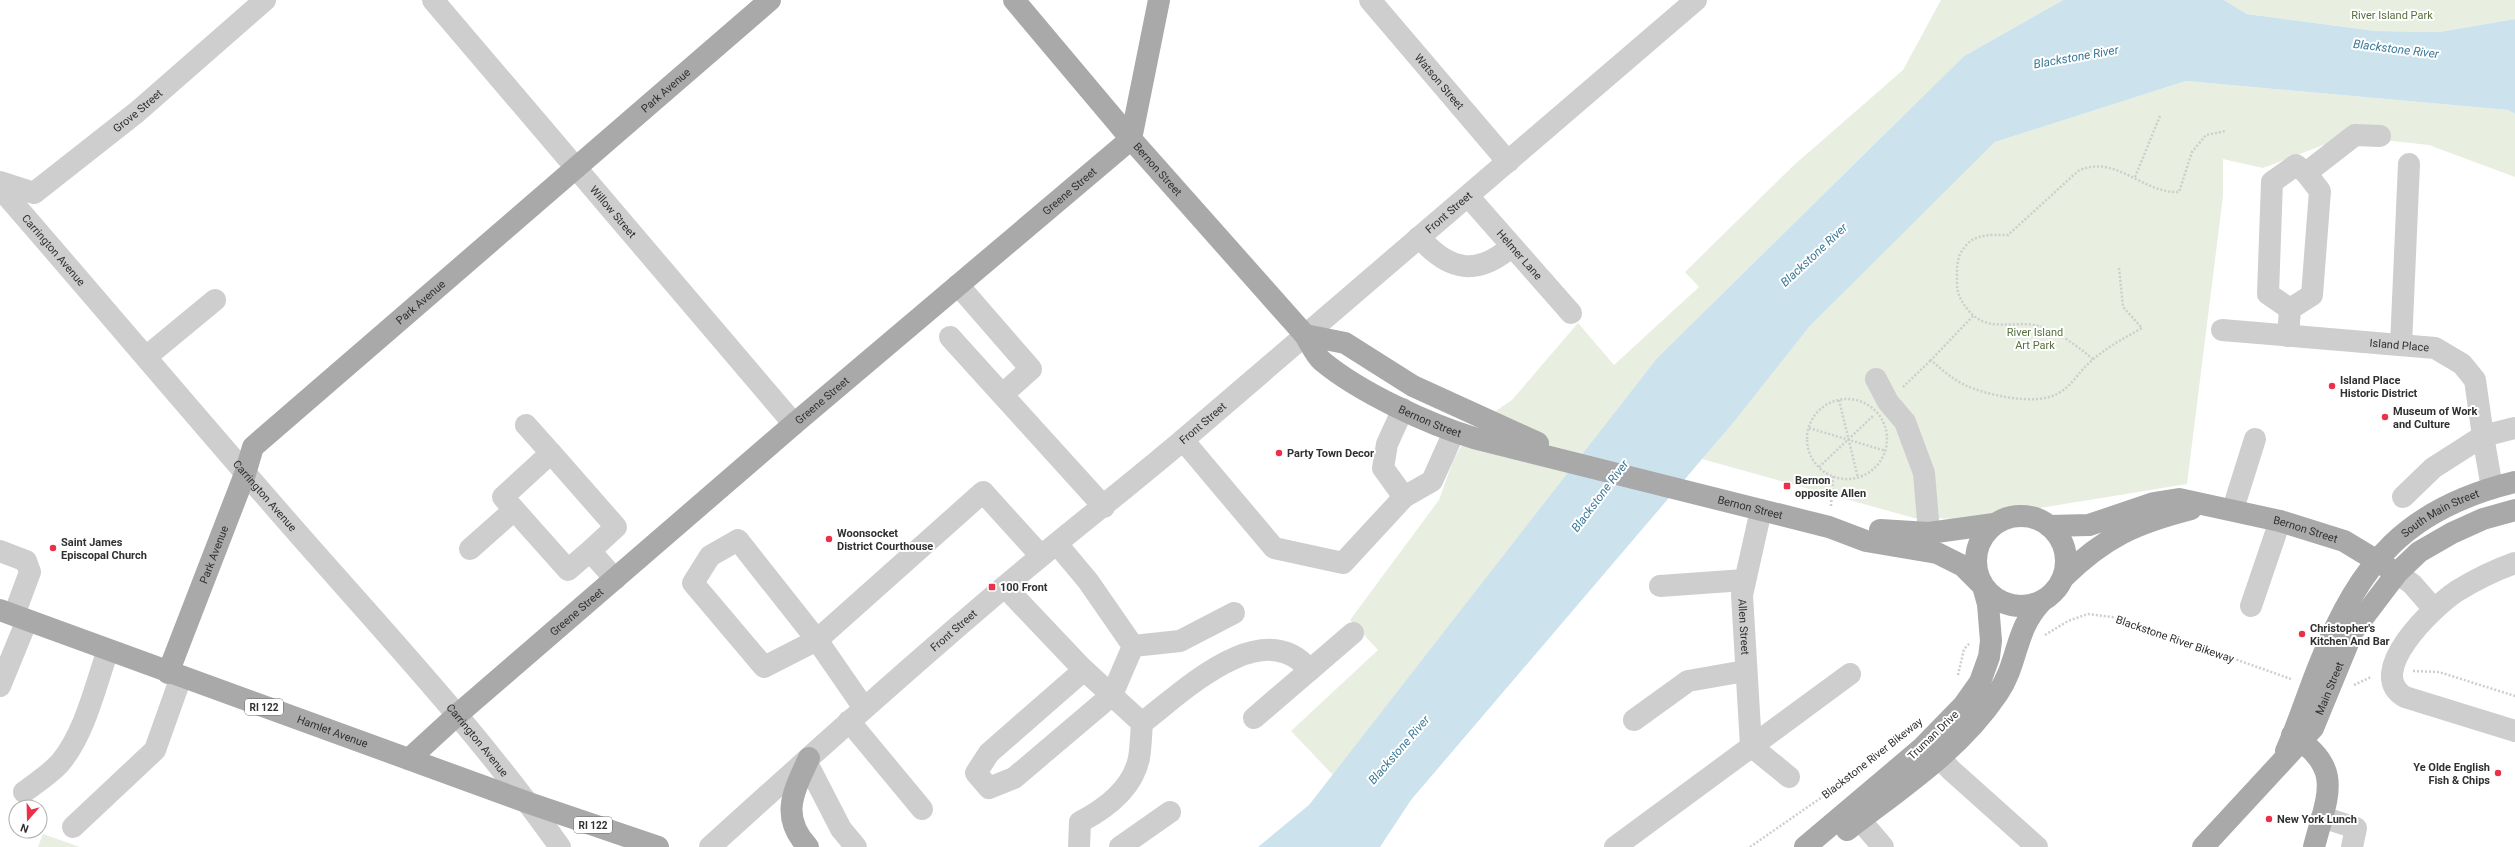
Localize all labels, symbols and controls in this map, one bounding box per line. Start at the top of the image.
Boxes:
park label: River Island Park [2351,9,2433,22]
water label: Blackstone River [2352,37,2441,61]
water label: Blackstone River [2032,42,2121,71]
street label: Watson Street [1412,51,1467,113]
street label: Park Avenue [639,66,693,115]
street label: Grove Street [111,87,166,135]
street label: Bernon Street [1130,140,1185,199]
street label: Greene Street [1040,165,1100,218]
street label: Willow Street [587,183,639,241]
street label: Front Street [1423,189,1475,236]
street label: Carrington Avenue [19,212,88,289]
water label: Blackstone River [1778,220,1851,289]
street label: Helmer Lane [1494,227,1545,283]
street label: Park Avenue [394,278,448,327]
park label: River Island Art Park [2007,326,2063,352]
street label: Island Place [2369,336,2430,354]
street label: Greene Street [793,374,852,427]
place label: Island Place Historic District [2340,374,2418,400]
marker: Island Place Historic District [2327,381,2337,391]
street label: Front Street [1177,400,1229,447]
street label: Bernon Street [1396,403,1463,441]
place label: Museum of Work and Culture [2393,405,2477,431]
marker: Museum of Work and Culture [2380,412,2390,422]
place label: Party Town Decor [1287,447,1374,460]
marker: Party Town Decor [1274,448,1284,458]
water label: Blackstone River [1569,457,1632,535]
street label: Carrington Avenue [230,458,299,534]
place label: Bernon opposite Allen [1795,474,1866,500]
marker: Bernon opposite Allen [1782,481,1792,491]
street label: South Main Street [2399,487,2481,540]
street label: Bernon Street [1716,493,1784,522]
street label: Bernon Street [2272,514,2339,546]
street label: Park Avenue [197,524,231,586]
place label: Woonsocket District Courthouse [837,527,933,553]
marker: Woonsocket District Courthouse [824,534,834,544]
place label: Saint James Episcopal Church [61,536,147,562]
marker: Saint James Episcopal Church [48,543,58,553]
place label: 100 Front [1000,581,1048,594]
marker: 100 Front [987,582,997,592]
street label: Greene Street [547,585,607,639]
street label: Allen Street [1735,598,1752,656]
street label: Front Street [928,607,980,654]
street label: Blackstone River Bikeway [2114,613,2236,666]
place label: Christopher's Kitchen And Bar [2310,622,2390,648]
marker: Christopher's Kitchen And Bar [2297,629,2307,639]
street label: Main Street [2313,660,2347,717]
road number: RI 122 [245,699,283,715]
street label: Carrington Avenue [444,701,511,780]
street label: Truman Drive [1905,708,1961,763]
water label: Blackstone River [1366,712,1433,787]
street label: Hamlet Avenue [295,713,370,751]
street label: Blackstone River Bikeway [1819,715,1926,802]
place label: Ye Olde English Fish & Chips [2413,761,2490,787]
marker: Ye Olde English Fish & Chips [2493,768,2503,778]
north arrow [8,799,48,839]
place label: New York Lunch [2277,813,2357,826]
marker: New York Lunch [2264,814,2274,824]
road number: RI 122 [574,817,612,833]
text: N [19,820,31,835]

